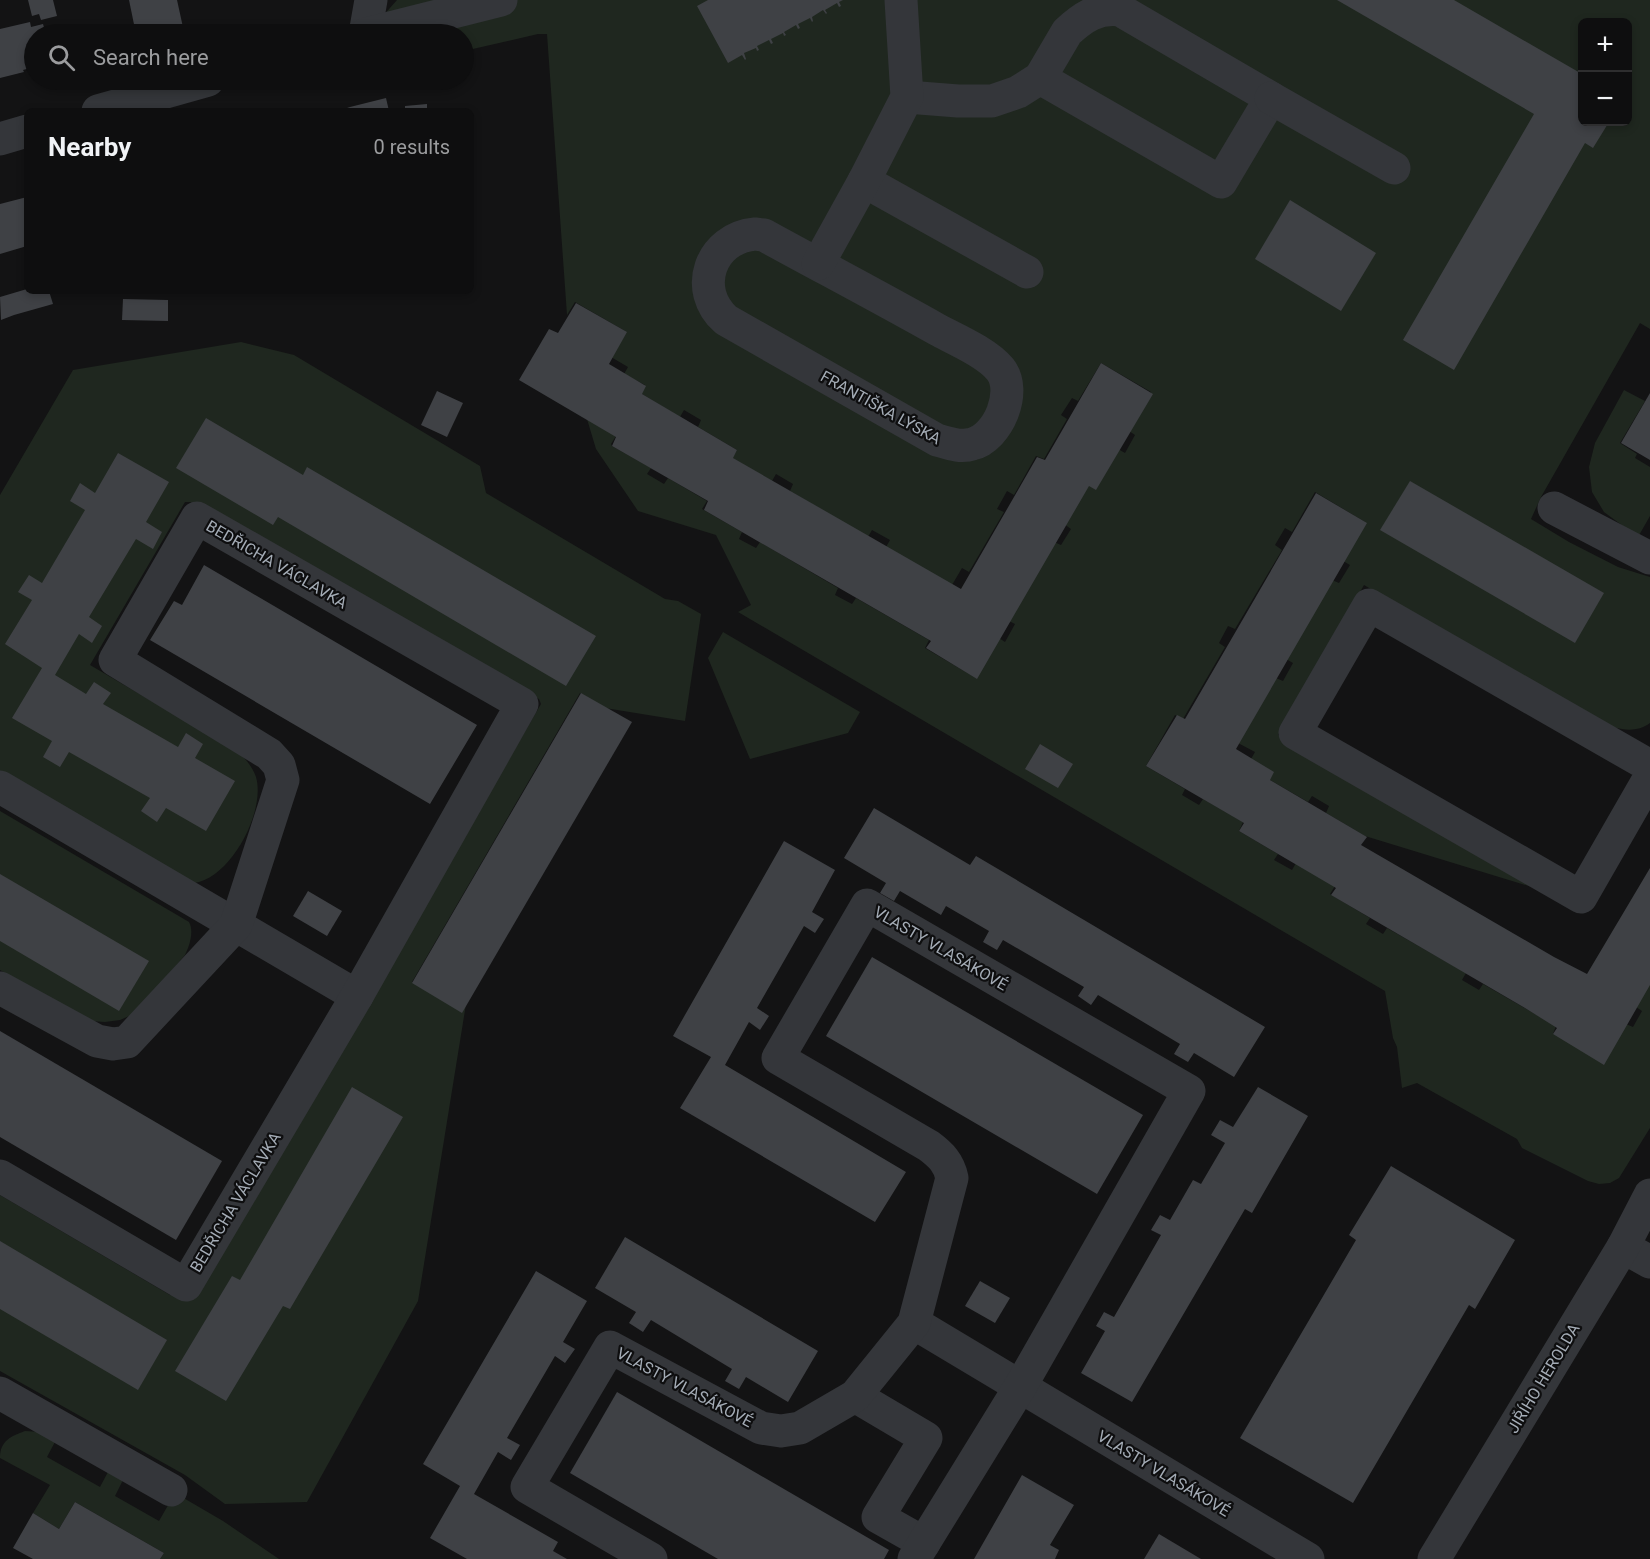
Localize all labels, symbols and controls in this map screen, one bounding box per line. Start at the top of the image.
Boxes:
map controls [1578,18,1632,126]
button: + [1578,18,1632,72]
search box [24,24,474,90]
icon: search [45,41,78,74]
text: Search here [93,45,209,70]
button: − [1578,72,1632,126]
text: Nearby [48,132,131,162]
text: 0 results [374,135,450,159]
street label: FRANTIŠKA LÝSKA [817,366,945,449]
street label: BEDŘICHA VÁCLAVKA [203,516,351,613]
street label: VLASTY VLASÁKOVÉ [870,902,1011,995]
street label: BEDŘICHA VÁCLAVKA [186,1128,285,1276]
street label: JIŘÍHO HEROLDA [1503,1320,1584,1437]
street label: VLASTY VLASÁKOVÉ [613,1344,756,1431]
street label: VLASTY VLASÁKOVÉ [1094,1426,1234,1521]

